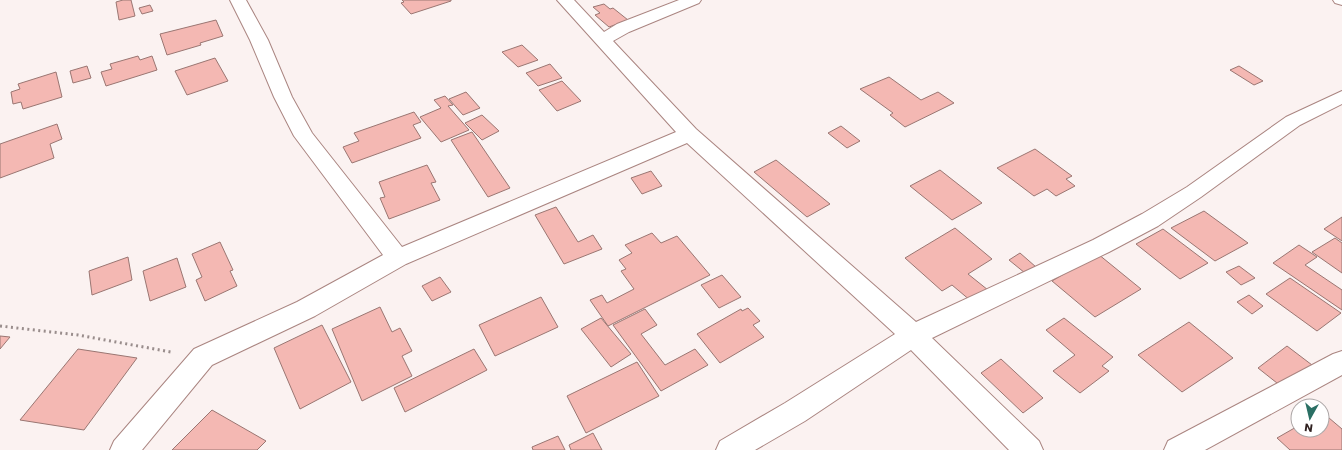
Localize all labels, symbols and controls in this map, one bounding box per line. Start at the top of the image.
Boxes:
north arrow [1290,398,1330,438]
text: N [1303,419,1314,436]

